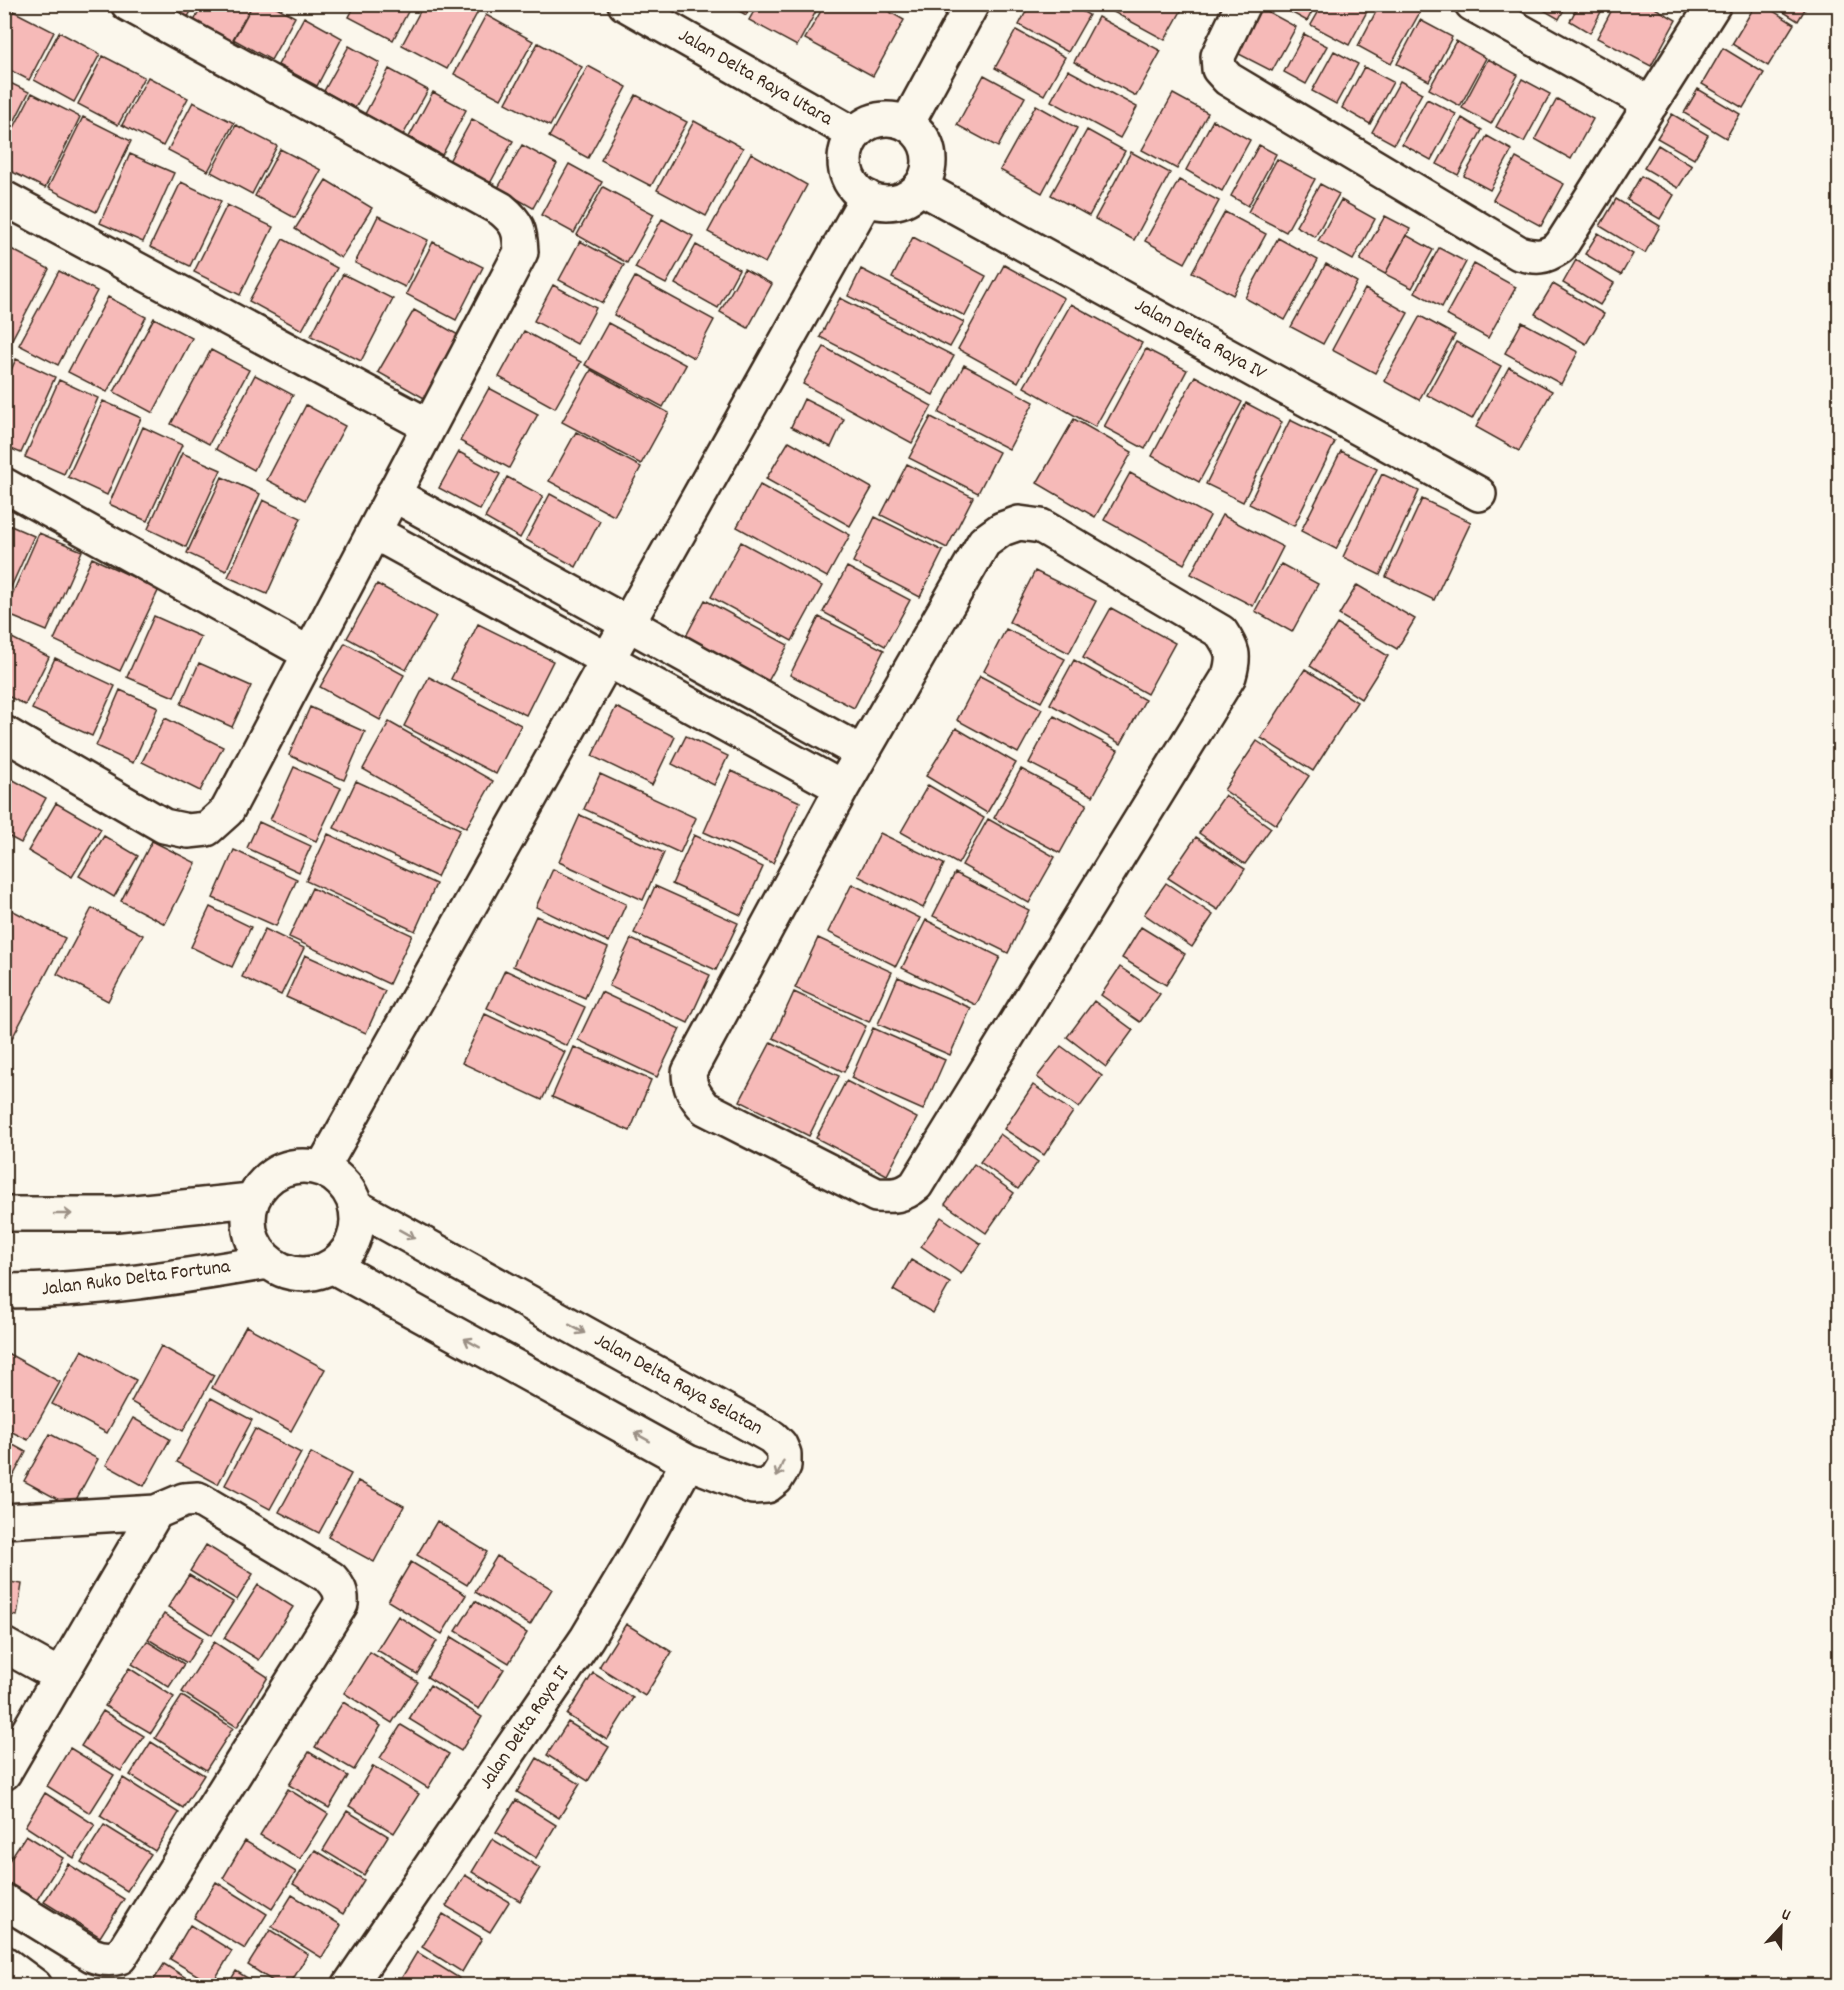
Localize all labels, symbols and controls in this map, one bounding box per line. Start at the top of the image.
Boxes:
street label: Jalan Delta Raya Utara [673,22,838,134]
street label: Jalan Delta Raya IV [1129,292,1271,388]
one-way arrow [52,1208,72,1220]
one-way arrow [397,1229,415,1240]
street label: Jalan Ruko Delta Fortuna [40,1253,232,1304]
one-way arrow [568,1323,585,1335]
street label: Jalan Delta Raya Selatan [589,1327,767,1443]
one-way arrow [463,1336,480,1348]
one-way arrow [634,1431,651,1443]
one-way arrow [774,1460,785,1478]
street label: Jalan Delta Raya II [473,1661,577,1795]
north arrow [1751,1897,1811,1957]
text: U [1778,1903,1794,1928]

